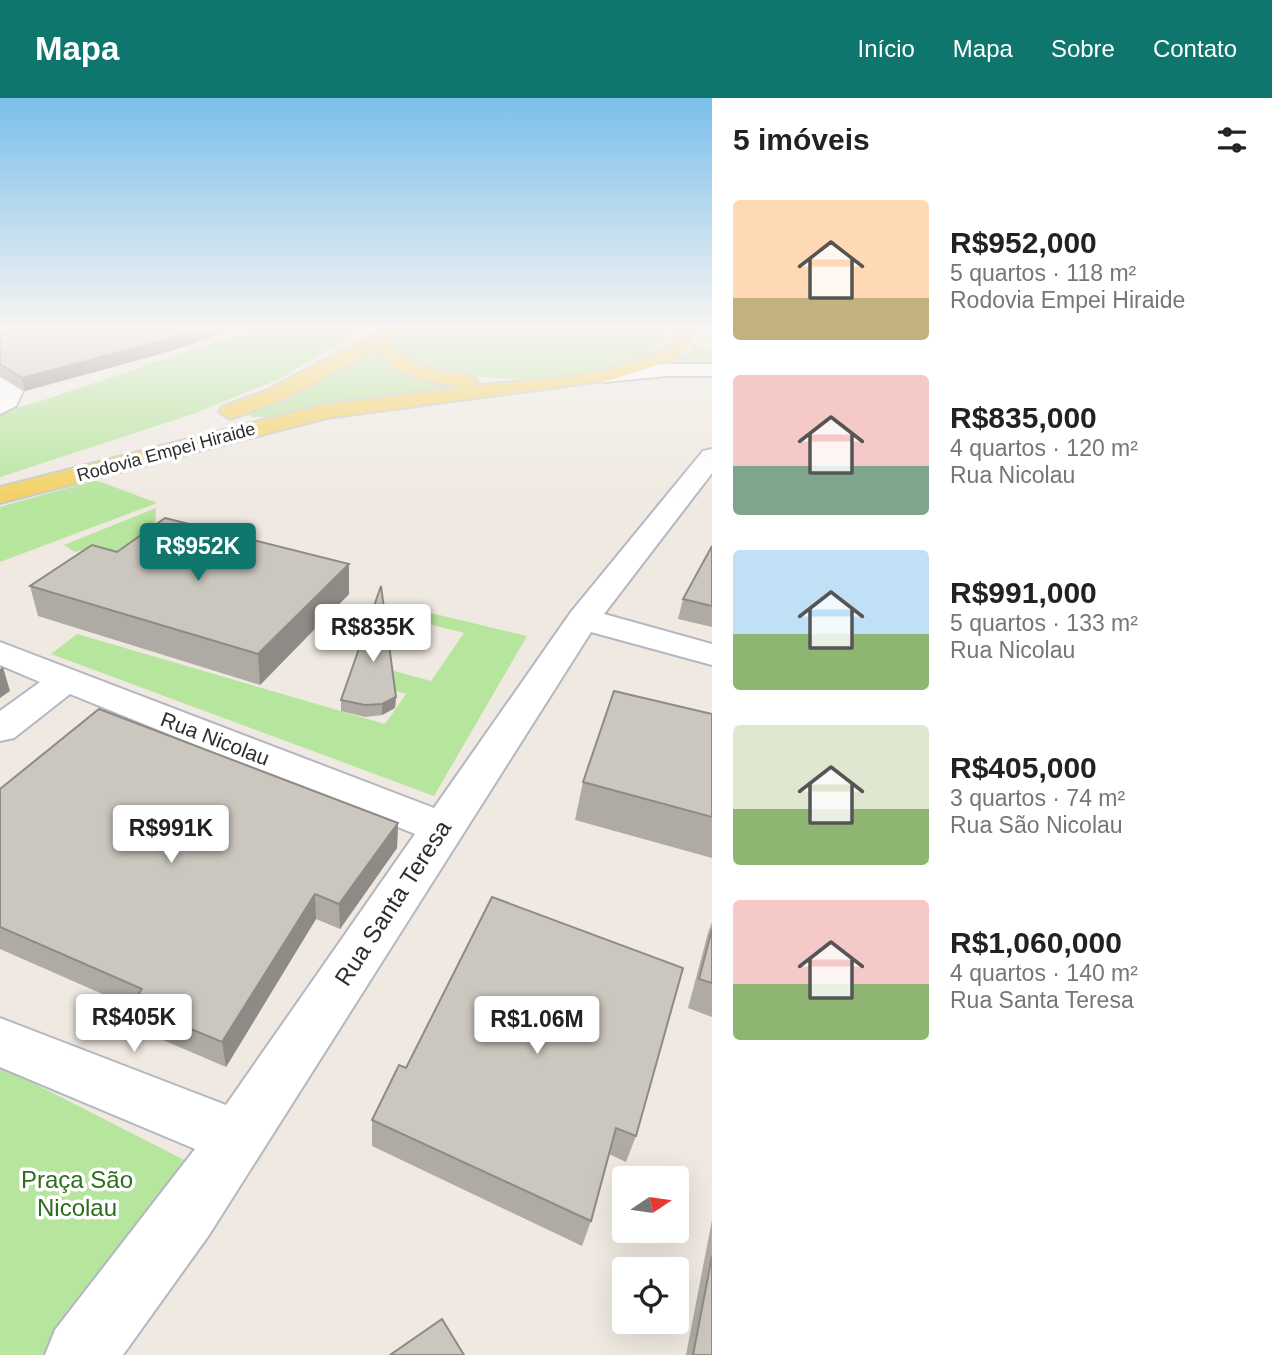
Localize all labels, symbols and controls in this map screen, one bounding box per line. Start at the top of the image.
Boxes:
text: Mapa [35,30,119,67]
text: Início [857,35,915,62]
text: Mapa [953,35,1013,62]
text: Sobre [1051,35,1115,62]
text: Contato [1153,35,1237,62]
icon: filters [1213,121,1251,159]
text: 5 imóveis [733,123,870,156]
text: R$952,000 [950,226,1097,259]
icon: home [789,228,873,312]
text: 5 quartos · 118 m² [950,260,1136,286]
text: Rodovia Empei Hiraide [950,287,1185,313]
text: R$835,000 [950,401,1097,434]
icon: home [789,403,873,487]
street label: Rodovia Empei Hiraide [75,419,257,485]
text: 4 quartos · 120 m² [950,435,1138,461]
text: Rua Nicolau [950,462,1075,488]
pin: R$952K [141,524,255,583]
text: R$952K [156,533,240,559]
text: R$991,000 [950,576,1097,609]
icon: home [789,578,873,662]
pin: R$835K [316,604,430,664]
text: 5 quartos · 133 m² [950,610,1138,636]
text: R$835K [331,614,415,640]
text: Rua Nicolau [950,637,1075,663]
street label: Rua Nicolau [158,707,273,770]
text: R$405,000 [950,751,1097,784]
icon: home [789,753,873,837]
text: 3 quartos · 74 m² [950,785,1125,811]
pin: R$991K [114,806,228,865]
text: Rua São Nicolau [950,812,1123,838]
street label: Rua Santa Teresa [329,814,456,990]
text: R$991K [129,815,213,841]
text: R$1,060,000 [950,926,1122,959]
icon: home [789,928,873,1012]
text: 4 quartos · 140 m² [950,960,1138,986]
text: Rua Santa Teresa [950,987,1134,1013]
pin: R$405K [77,995,191,1054]
pin: R$1.06M [472,996,602,1056]
text: R$405K [92,1004,176,1030]
text: R$1.06M [490,1006,584,1032]
park label: Praça São Nicolau [21,1166,133,1221]
north arrow [612,1166,690,1242]
map controls [612,1166,689,1334]
button: locate [612,1257,689,1334]

